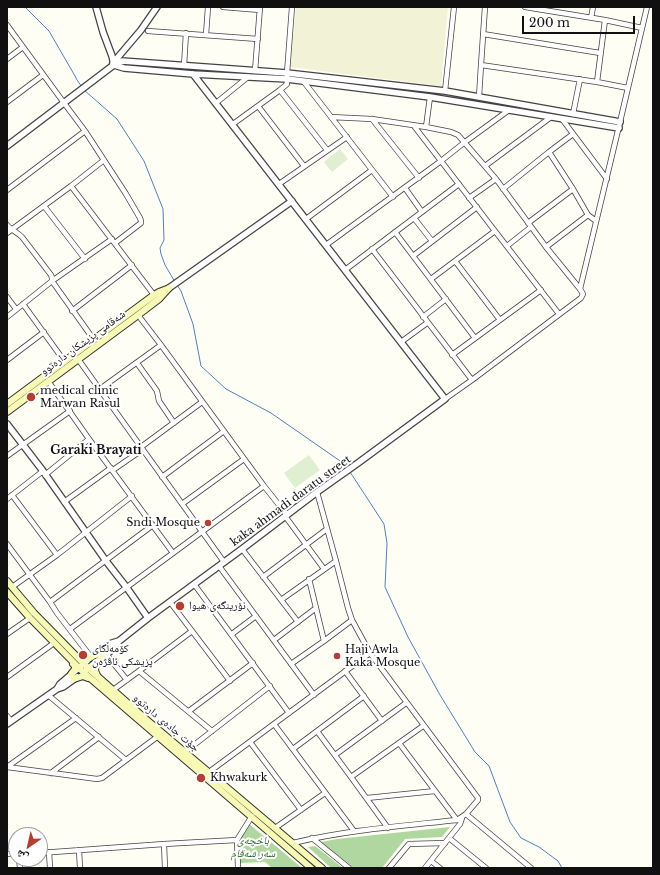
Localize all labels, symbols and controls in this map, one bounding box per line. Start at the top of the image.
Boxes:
scale bar [524,8,637,34]
text: 200 m [529,15,570,30]
street label: شەقامی پزیشکان دارەتوو [38,308,128,378]
place label: medical clinic Marwan Rasul [40,384,120,410]
marker: medical clinic Marwan Rasul [25,391,37,403]
district label: Garaki Brayati [50,444,142,458]
street label: kaka ahmadi daratu street [228,453,354,549]
place label: Sndi Mosque [126,516,200,530]
marker: Sndi Mosque [203,518,213,528]
place label: نۆرینگەی هیوا [189,599,246,613]
marker: نۆرینگەی هیوا [174,600,186,612]
place label: کۆمەڵگای پزیشکی ئاڤژەن [92,642,153,668]
place label: Haji Awla Kaka Mosque [345,643,420,669]
marker: کۆمەڵگای پزیشکی ئاڤژەن [77,649,89,661]
marker: Haji Awla Kaka Mosque [332,651,342,661]
street label: جۆت جادەی دارەتوو [130,691,202,755]
place label: Khwakurk [210,771,267,785]
marker: Khwakurk [195,772,207,784]
north arrow [8,827,48,867]
park label: باخچەی سەر شەقام [231,834,275,860]
text: ش [13,847,31,865]

